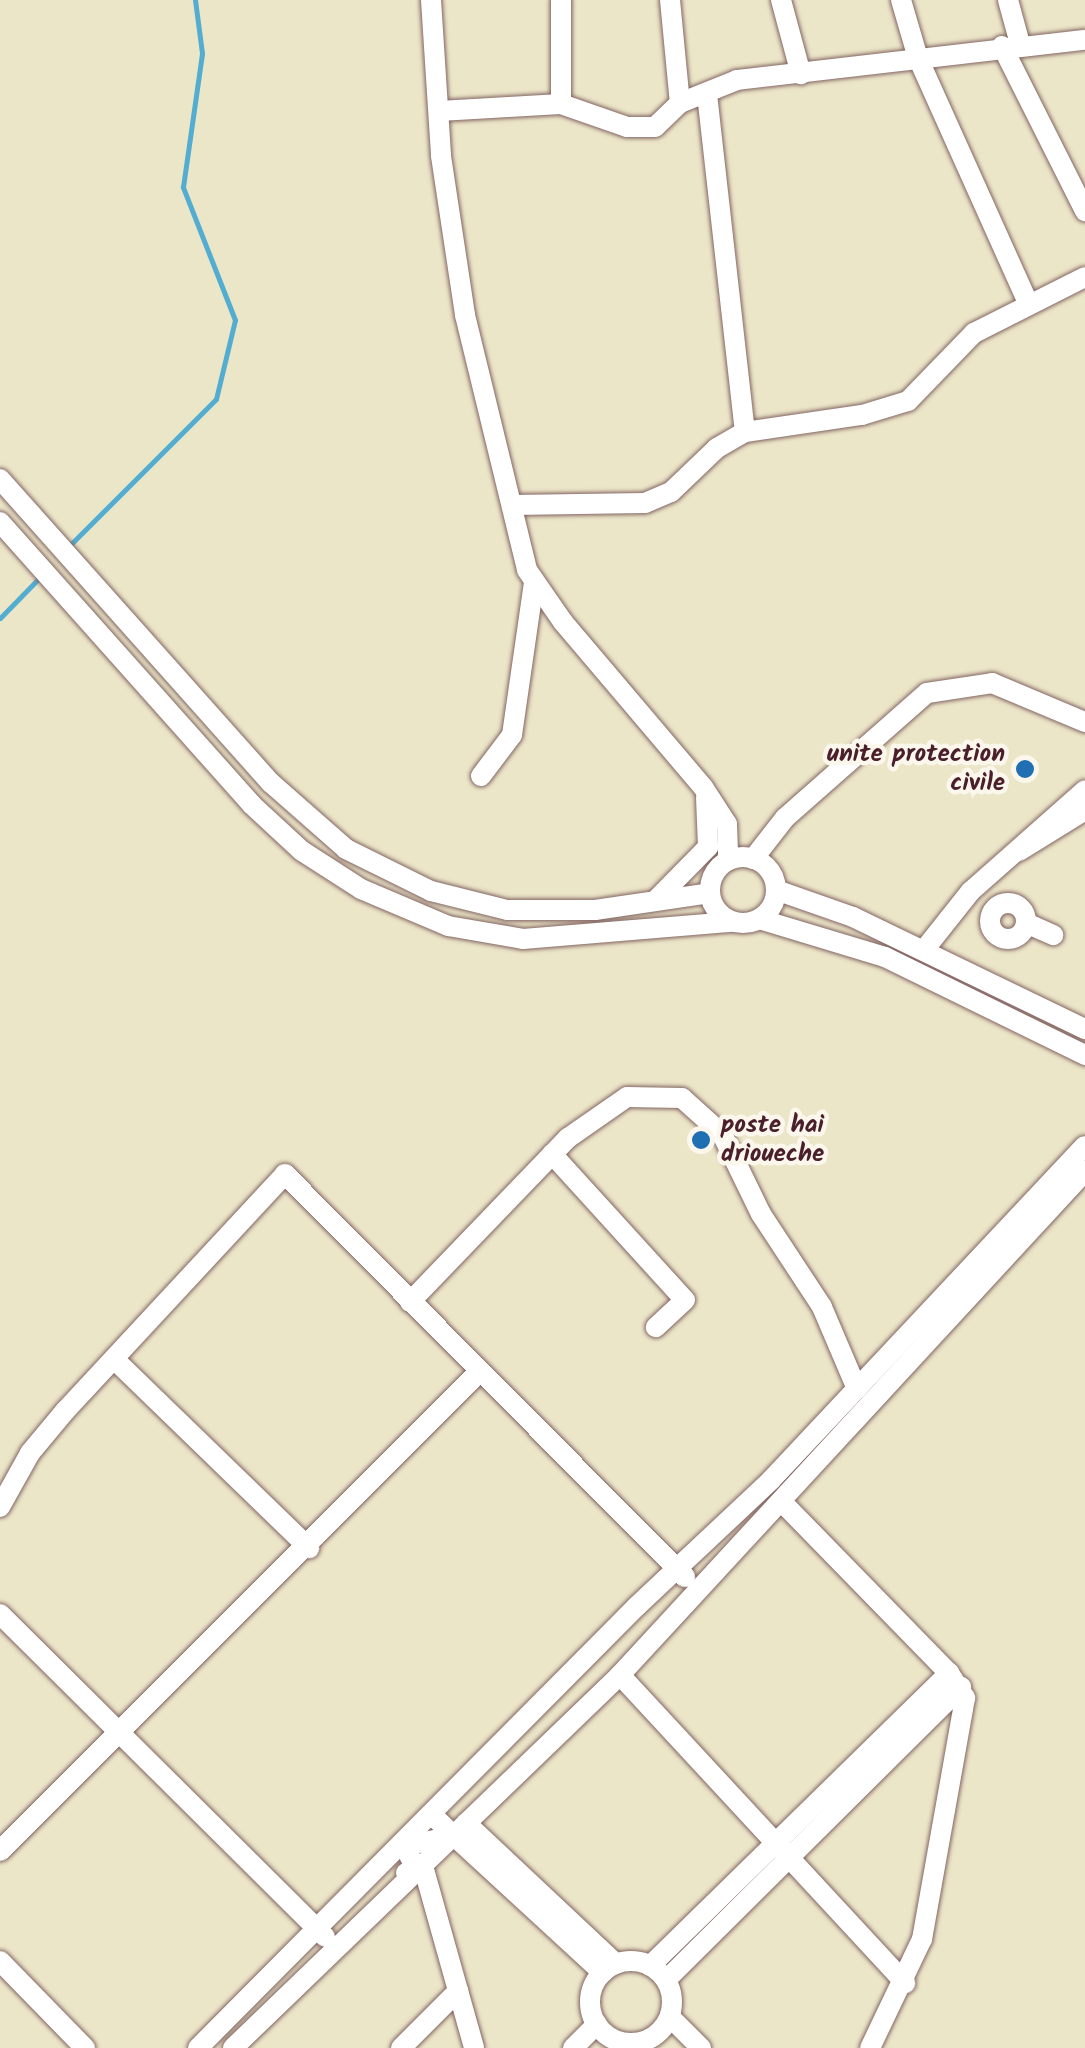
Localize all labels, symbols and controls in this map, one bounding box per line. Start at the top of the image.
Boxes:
place label: unite protection civile [827,740,1005,799]
marker: unite protection civile [1014,758,1036,780]
place label: poste hai drioueche [721,1111,824,1170]
marker: poste hai drioueche [690,1129,712,1151]

